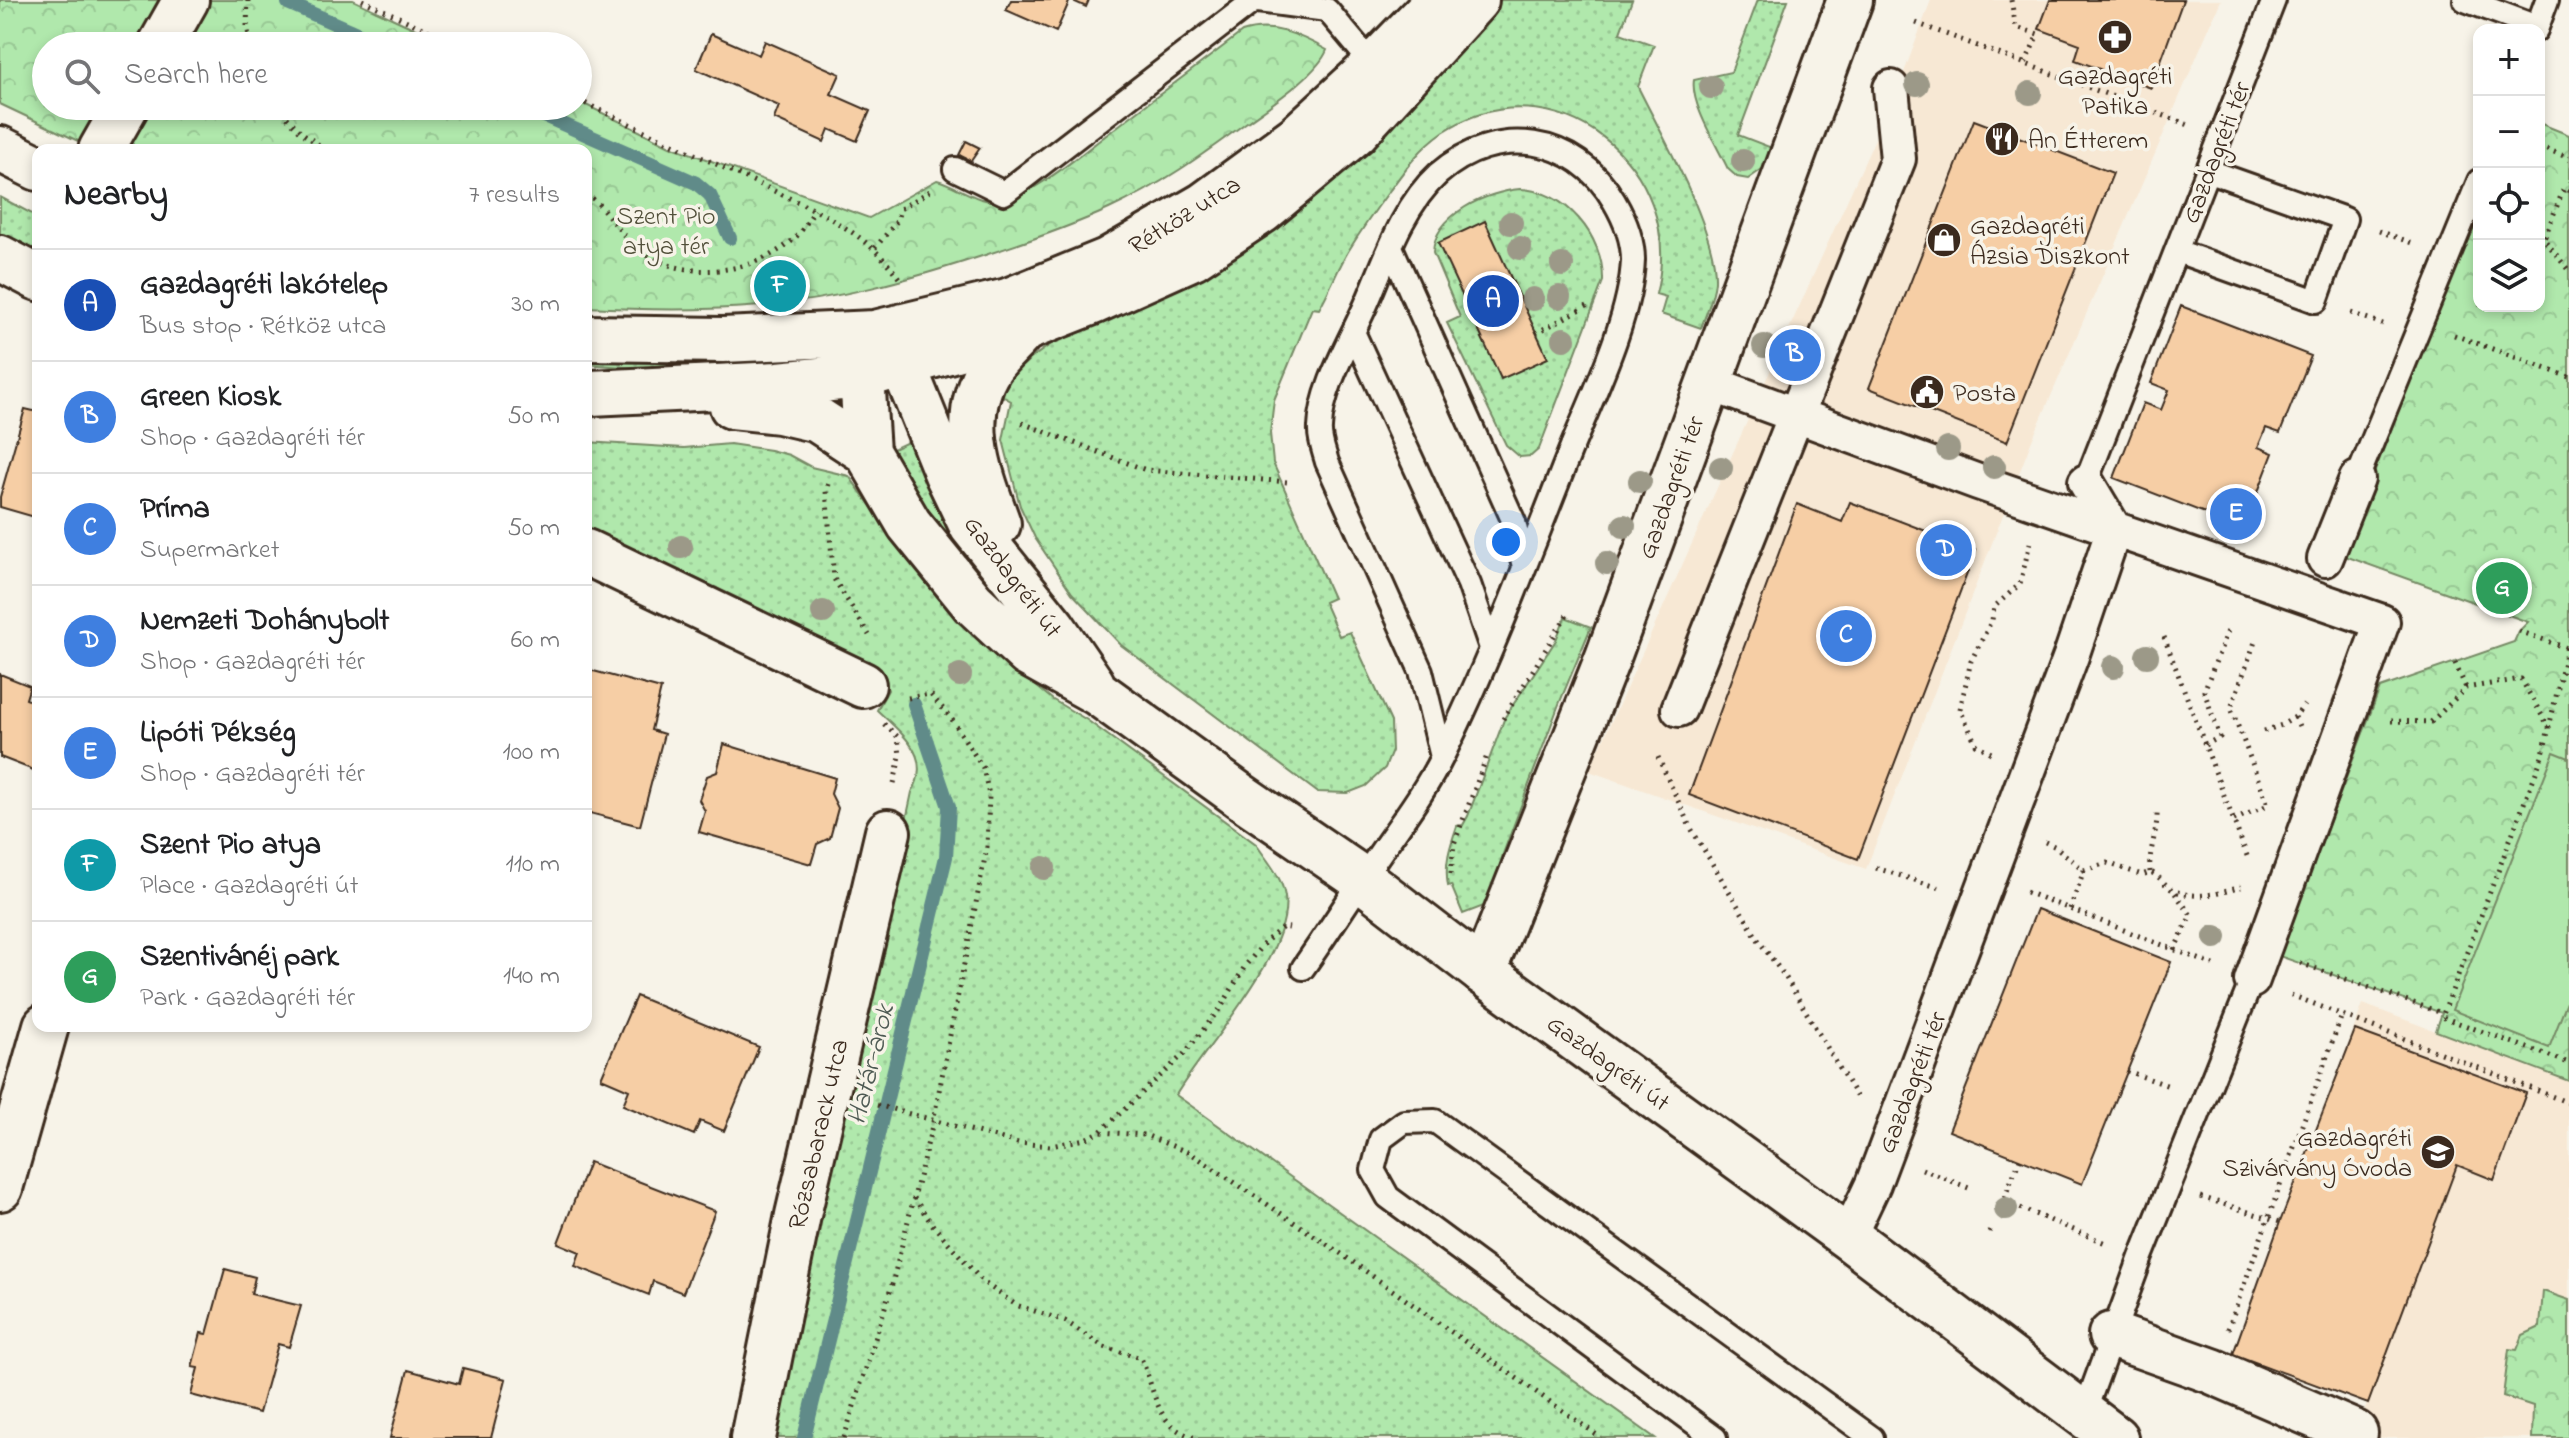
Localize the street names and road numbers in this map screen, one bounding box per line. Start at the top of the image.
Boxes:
street label: Gazdagréti tér [2173,76,2263,230]
street label: Rétköz utca [1122,167,1249,266]
street label: Gazdagréti tér [1629,410,1717,565]
street label: Gazdagréti út [953,509,1070,647]
street label: Gazdagréti tér [1869,1006,1959,1160]
street label: Gazdagréti út [1538,1007,1677,1122]
street label: Rózsabarack utca [780,1036,860,1234]

